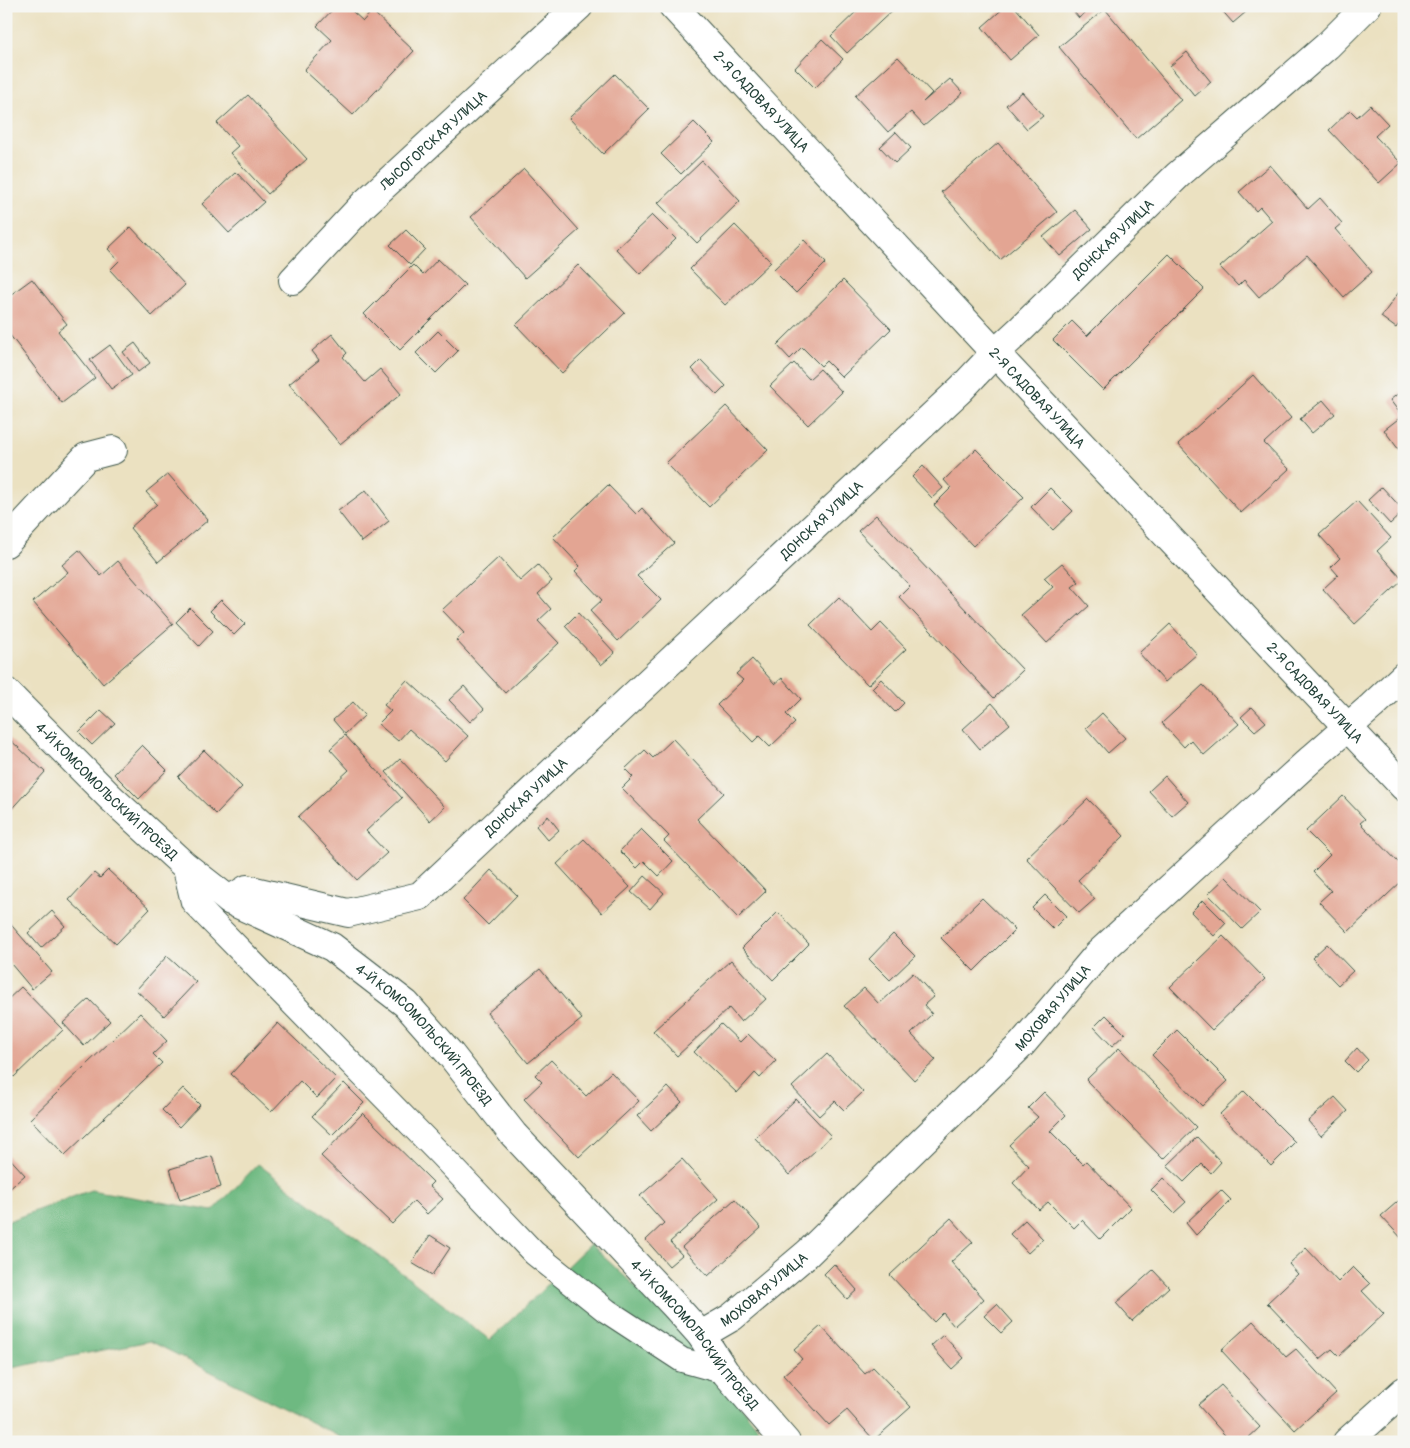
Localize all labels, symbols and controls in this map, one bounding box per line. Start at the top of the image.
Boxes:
street label: 2-Я САДОВАЯ УЛИЦА [710,47,812,156]
street label: ЛЫСОГОРСКАЯ УЛИЦА [376,87,491,195]
street label: ДОНСКАЯ УЛИЦА [1068,196,1158,284]
street label: 2-Я САДОВАЯ УЛИЦА [985,344,1088,452]
street label: ДОНСКАЯ УЛИЦА [776,477,867,564]
street label: 2-Я САДОВАЯ УЛИЦА [1263,639,1366,747]
street label: 4-Й КОМСОМОЛЬСКИЙ ПРОЕЗД [32,719,181,864]
street label: ДОНСКАЯ УЛИЦА [481,754,571,841]
street label: 4-Й КОМСОМОЛЬСКИЙ ПРОЕЗД [352,960,496,1109]
street label: МОХОВАЯ УЛИЦА [1012,961,1094,1055]
street label: МОХОВАЯ УЛИЦА [718,1249,811,1331]
street label: 4-Й КОМСОМОЛЬСКИЙ ПРОЕЗД [627,1256,762,1414]

